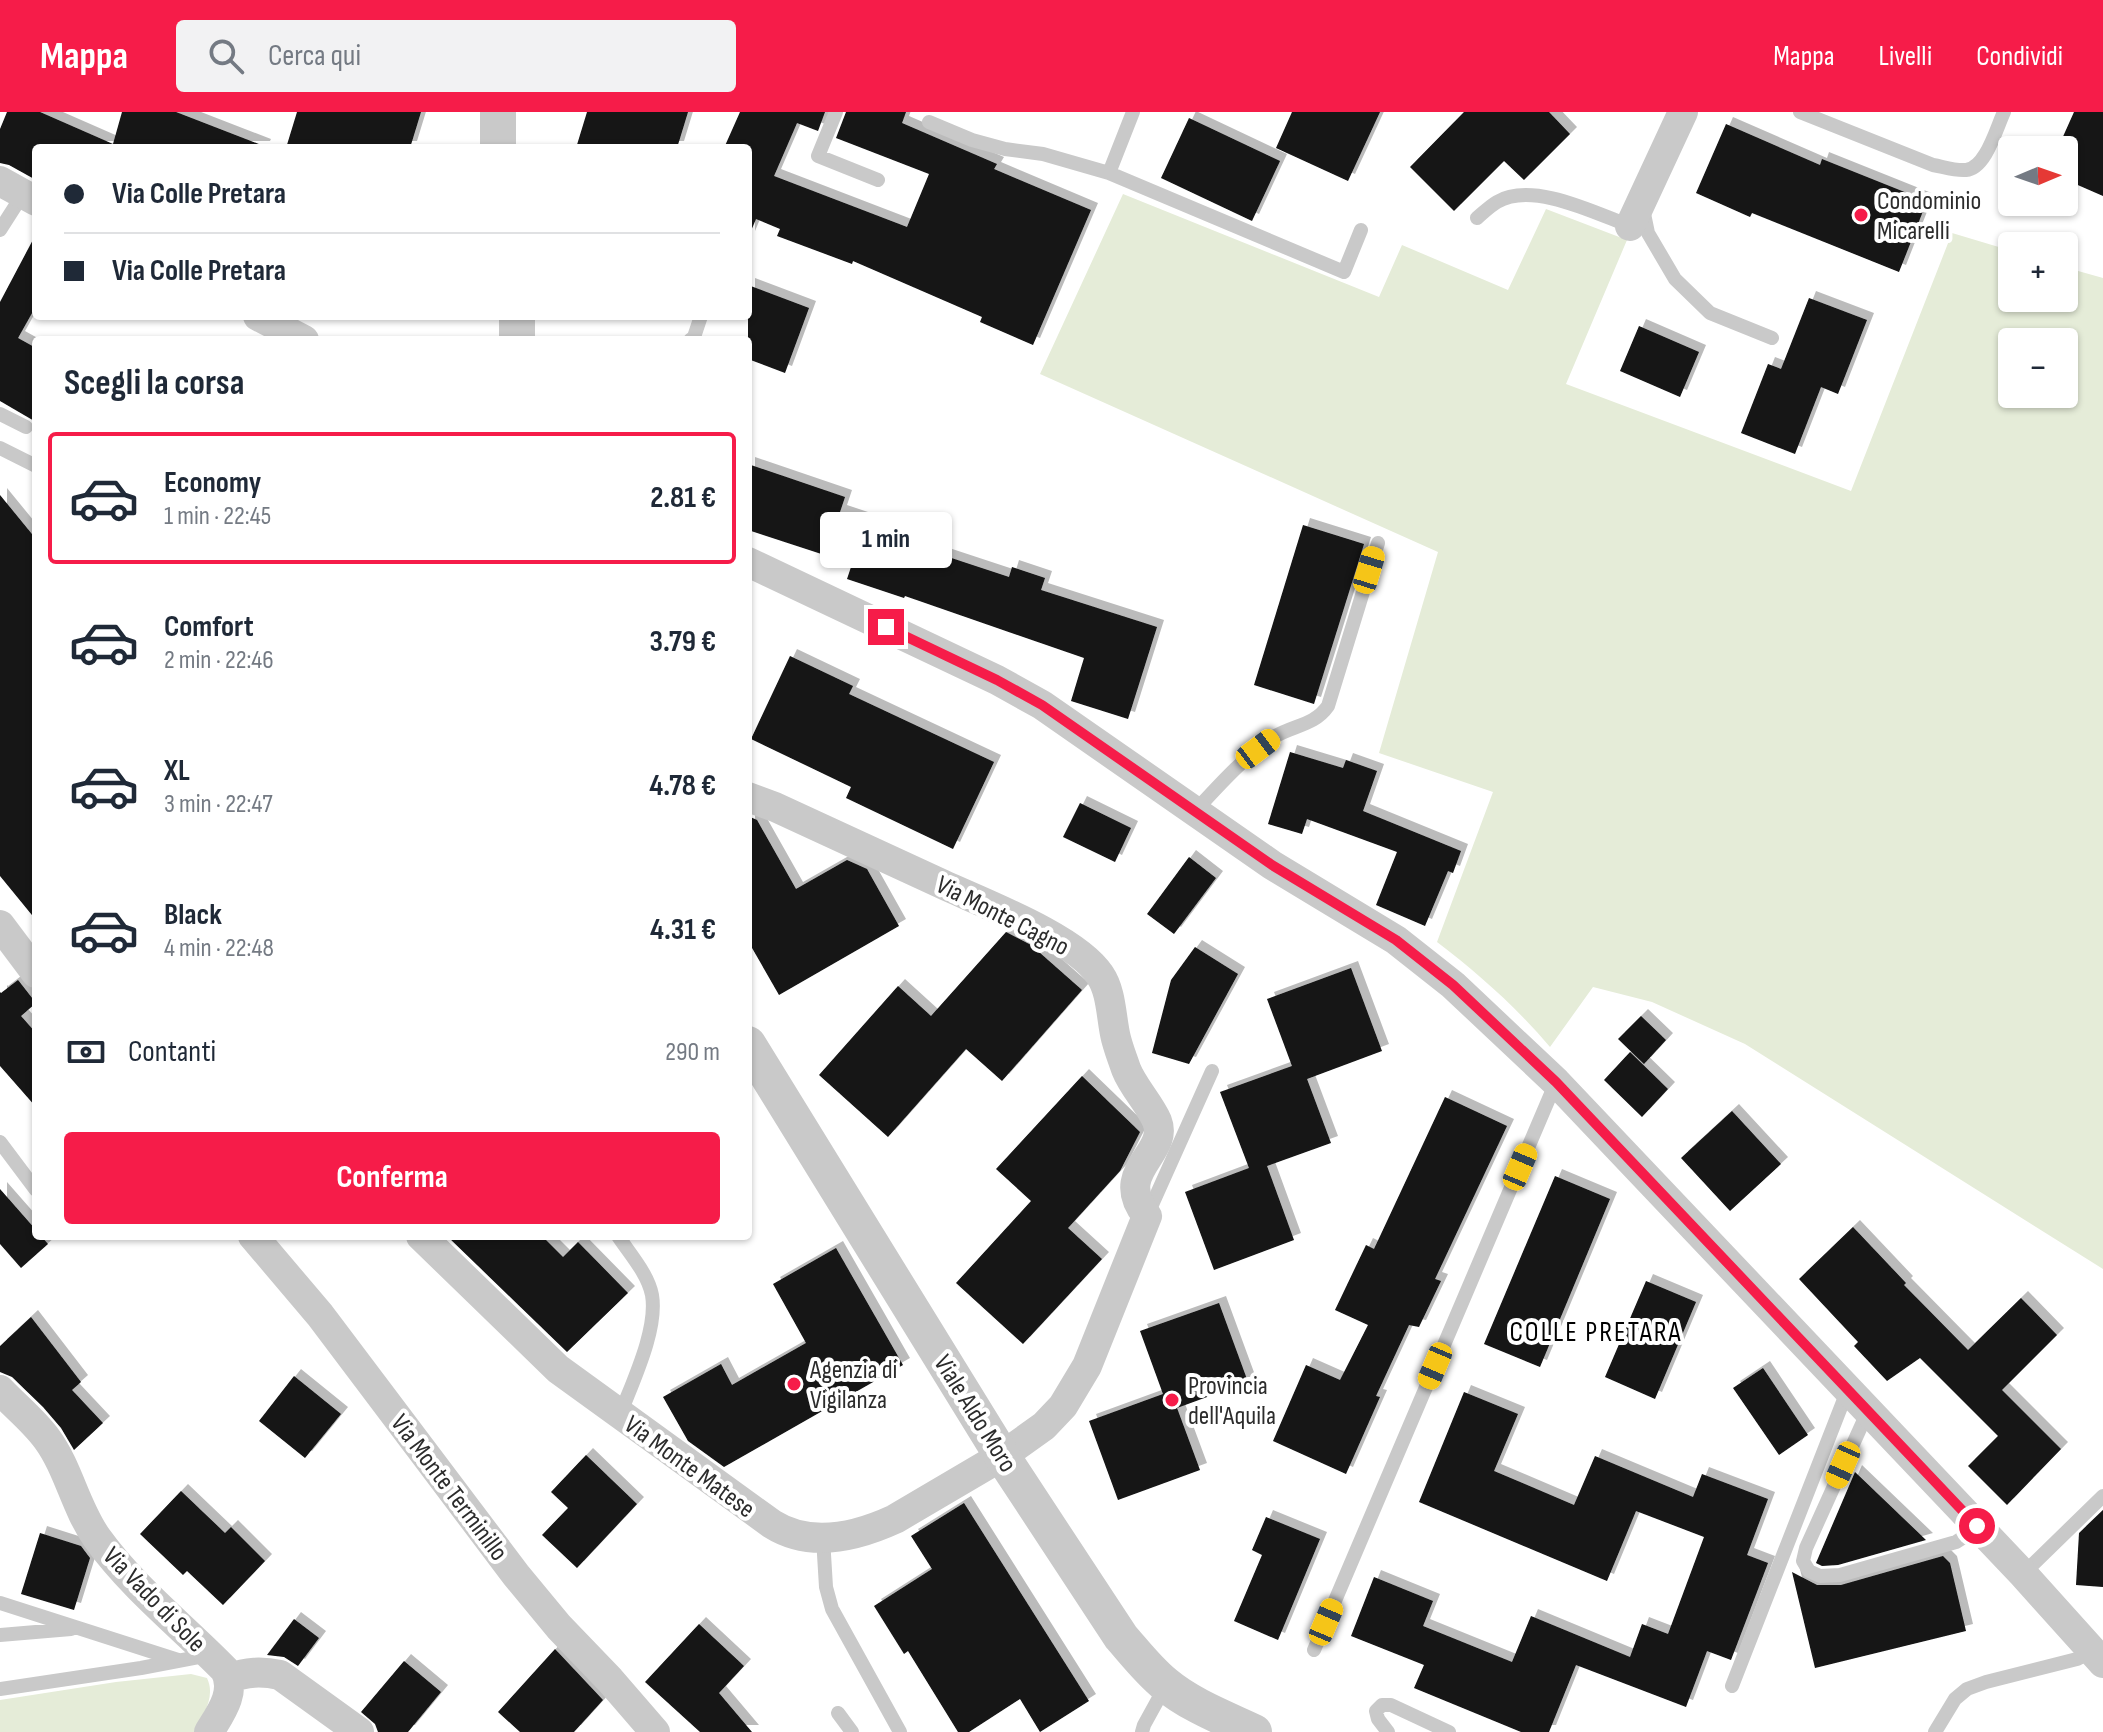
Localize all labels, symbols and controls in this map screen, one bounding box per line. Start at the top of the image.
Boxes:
search box [176,20,736,92]
text: Mappa [40,34,128,79]
icon: search [204,34,248,78]
text: Cerca qui [268,38,361,74]
text: Mappa [1773,40,1835,73]
text: Livelli [1879,40,1932,73]
text: Condividi [1976,40,2063,73]
north arrow [1998,136,2078,216]
map controls [1998,136,2078,408]
text: Via Colle Pretara [112,176,286,212]
place label: Condominio Micarelli [1877,186,1981,247]
marker: Condominio Micarelli [1852,206,1870,224]
button: + [1998,232,2078,312]
text: Via Colle Pretara [112,253,286,289]
button: − [1998,328,2078,408]
text: Scegli la corsa [64,362,244,405]
icon: car [68,462,140,534]
text: Economy [164,465,261,501]
text: 2.81 € [650,480,716,516]
text: 1 min · 22:45 [164,501,271,532]
callout: 1 min [820,511,952,567]
text: 1 min [862,524,910,555]
car [1351,544,1387,596]
icon: car [68,606,140,678]
text: Comfort [164,609,254,645]
route end [868,609,904,645]
text: 3.79 € [650,624,716,660]
text: 2 min · 22:46 [164,645,274,676]
car [1232,725,1284,773]
icon: car [68,750,140,822]
text: XL [164,753,190,789]
text: 4.78 € [649,768,716,804]
text: 3 min · 22:47 [164,789,273,820]
street label: Via Monte Cagno [931,870,1074,963]
icon: car [68,894,140,966]
text: Black [164,897,222,933]
text: 4.31 € [650,912,716,948]
text: 4 min · 22:48 [164,933,274,964]
icon: cash [64,1030,108,1074]
text: Contanti [128,1034,216,1070]
text: 290 m [665,1037,720,1068]
button: Conferma [64,1132,720,1224]
car [1500,1140,1540,1194]
district label: COLLE PRETARA [1509,1316,1683,1349]
car [1415,1339,1455,1393]
street label: Viale Aldo Moro [927,1350,1023,1478]
place label: Agenzia di Vigilanza [809,1355,897,1416]
place label: Provincia dell'Aquila [1188,1371,1276,1432]
marker: Agenzia di Vigilanza [785,1375,803,1393]
marker: Provincia dell'Aquila [1163,1391,1181,1409]
street label: Via Monte Terminillo [384,1409,514,1567]
street label: Via Monte Matese [618,1409,761,1525]
car [1822,1438,1864,1492]
route start [1959,1508,1995,1544]
street label: Via Vado di Sole [96,1541,212,1659]
car [1306,1595,1346,1649]

